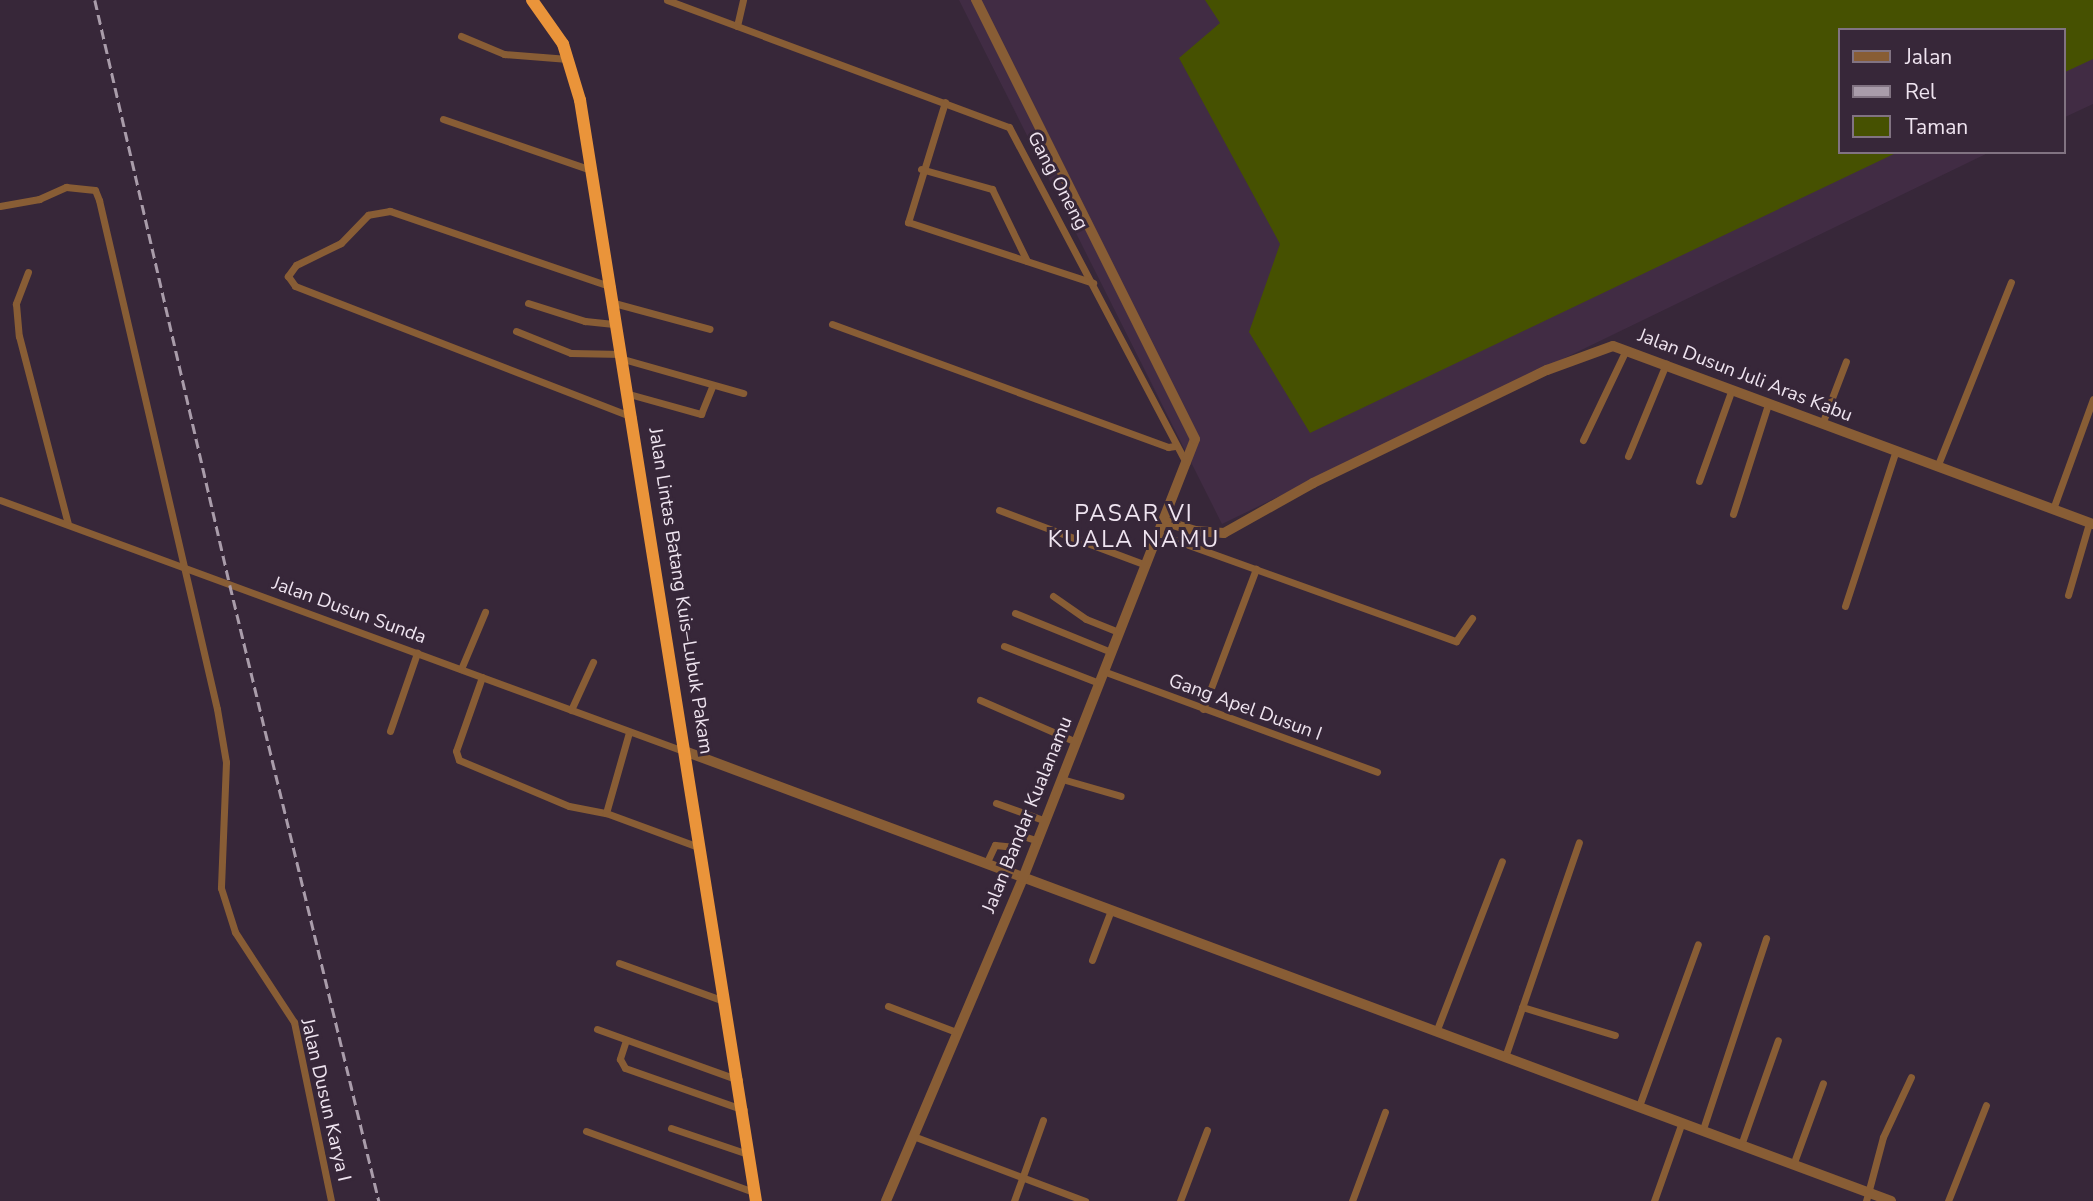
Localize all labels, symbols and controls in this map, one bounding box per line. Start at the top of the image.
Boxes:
legend [1838,28,2065,154]
text: Jalan [1905,43,1952,71]
text: Rel [1905,78,1936,106]
text: Taman [1905,113,1968,141]
street label: Gang Oneng [1022,128,1092,234]
street label: Jalan Dusun Juli Aras Kabu [1635,325,1855,427]
street label: Jalan Lintas Batang Kuis–Lubuk Pakam [643,426,717,756]
district label: PASAR VI KUALA NAMU [1049,500,1219,554]
street label: Jalan Dusun Sunda [269,573,429,649]
street label: Gang Apel Dusun I [1165,670,1325,746]
street label: Jalan Bandar Kualanamu [978,713,1078,917]
street label: Jalan Dusun Karya I [295,1016,355,1184]

